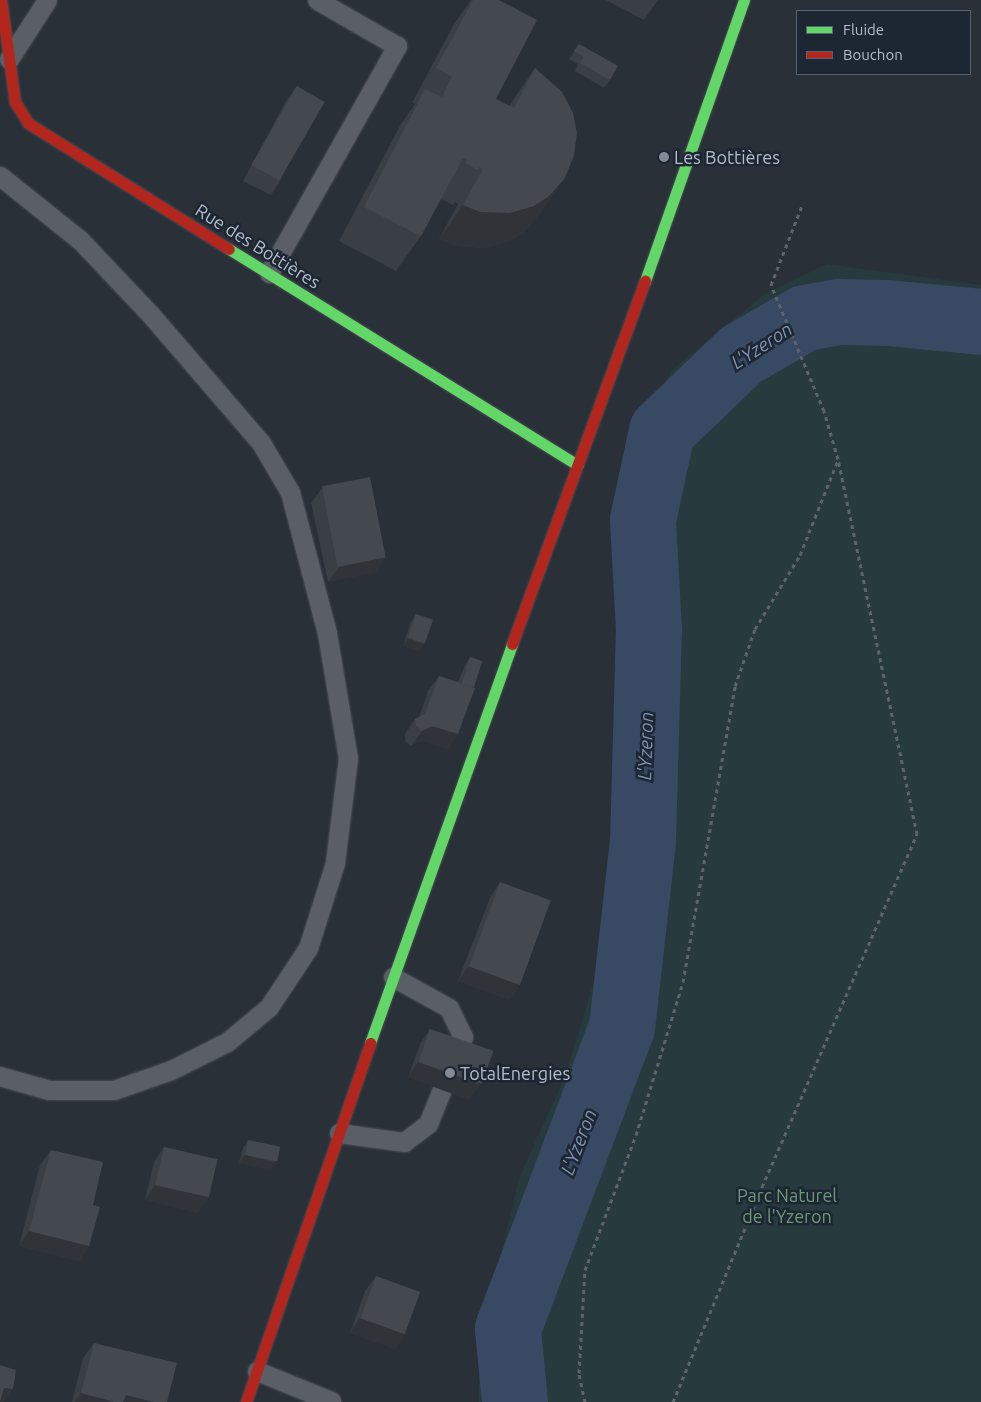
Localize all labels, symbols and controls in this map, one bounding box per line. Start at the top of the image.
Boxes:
legend [796,10,971,75]
text: Fluide [843,21,884,38]
text: Bouchon [843,46,903,63]
place label: Les Bottières [674,146,780,168]
marker: Les Bottières [658,151,670,163]
street label: Rue des Bottières [192,199,324,293]
water label: L'Yzeron [727,318,797,374]
water label: L'Yzeron [633,711,659,781]
place label: TotalEnergies [460,1062,570,1084]
marker: TotalEnergies [444,1067,456,1079]
water label: L'Yzeron [556,1106,602,1178]
park label: Parc Naturel de l'Yzeron [737,1185,837,1228]

